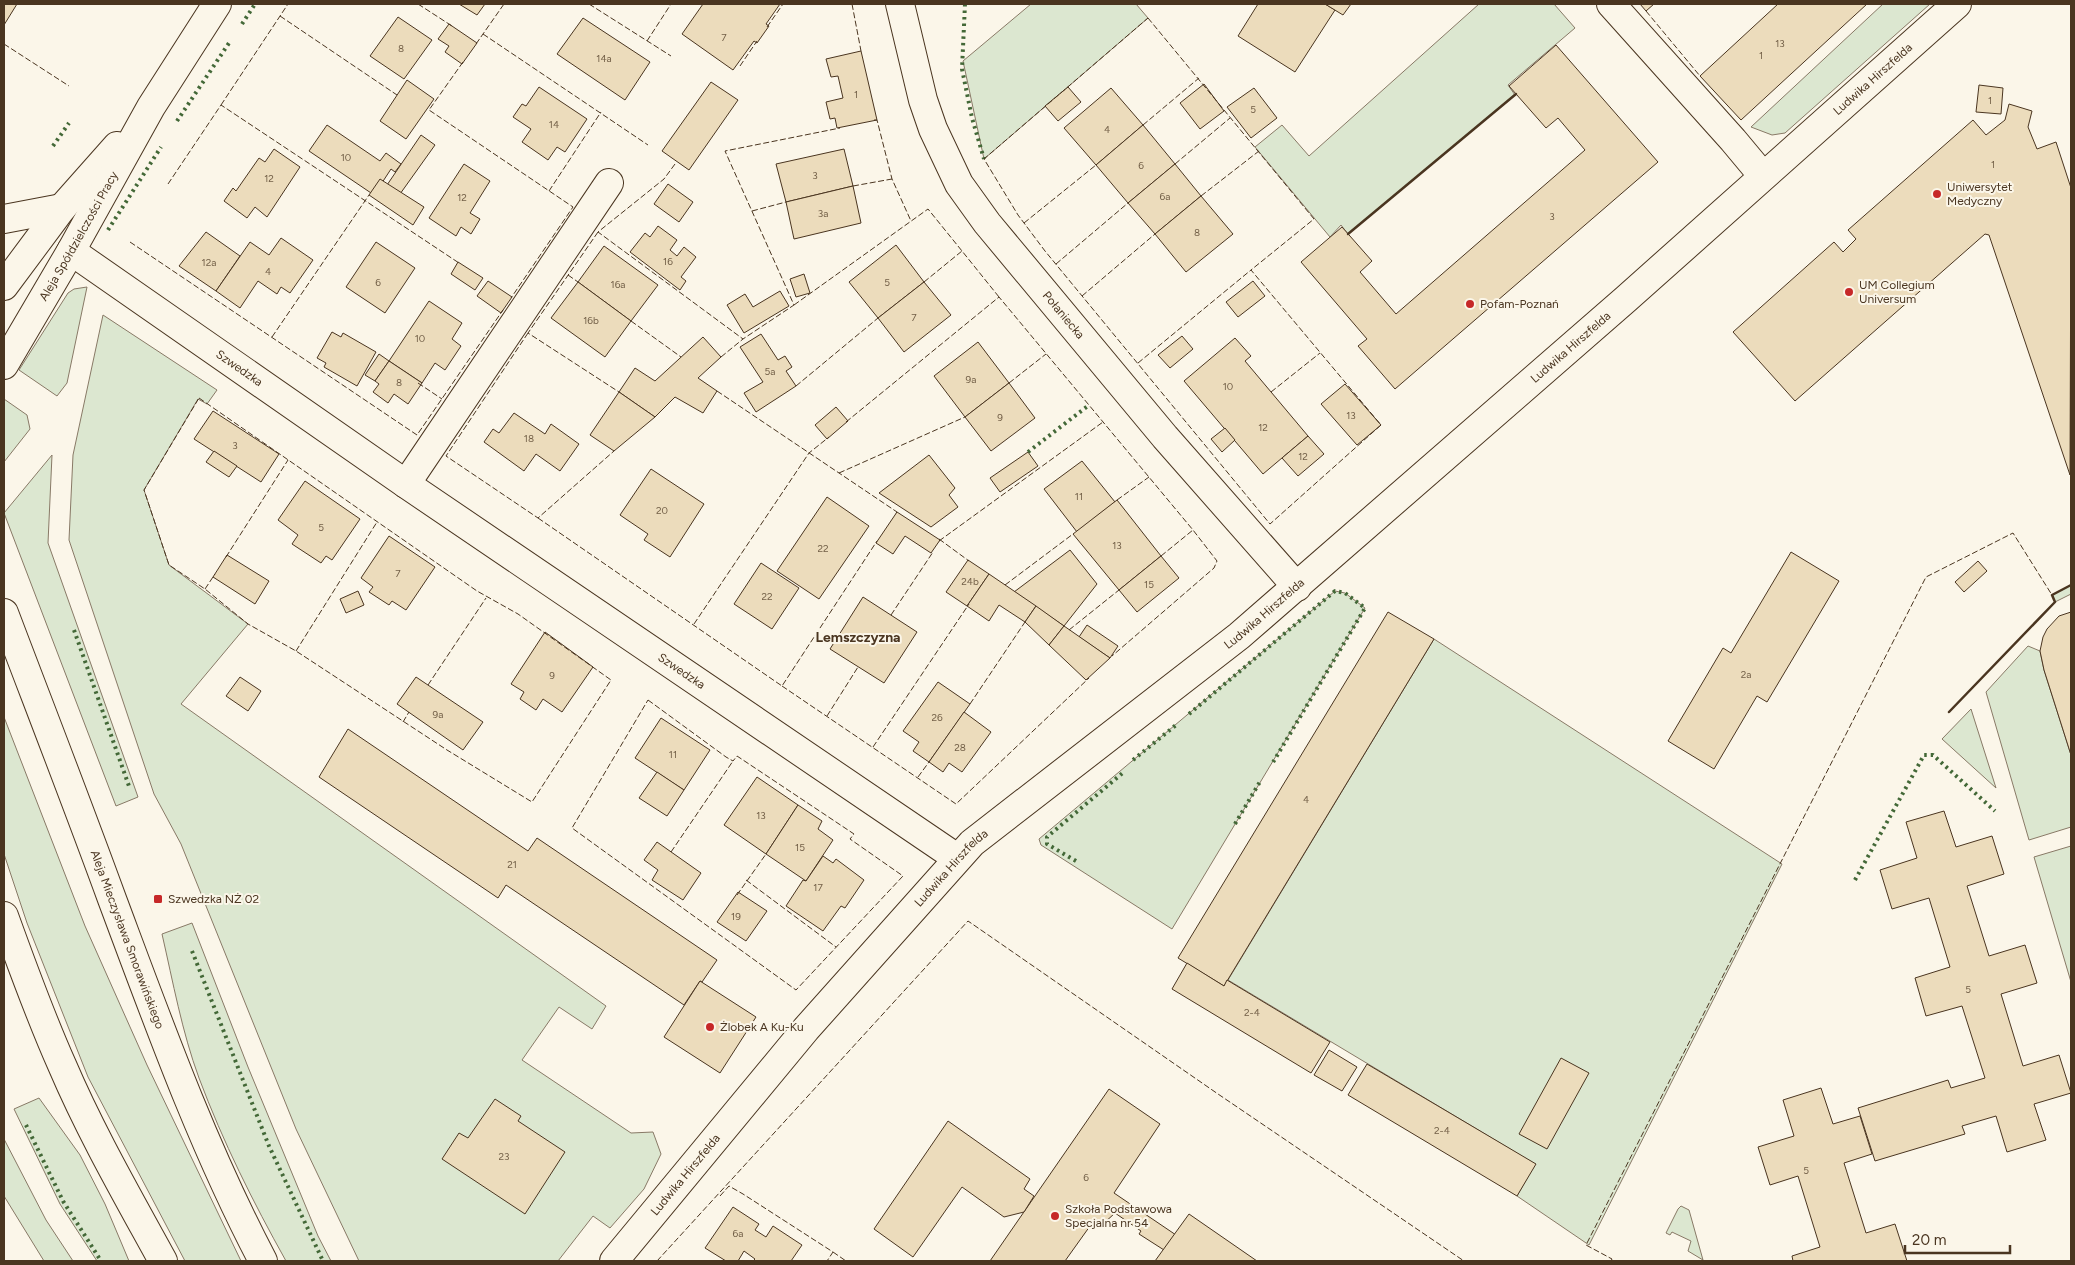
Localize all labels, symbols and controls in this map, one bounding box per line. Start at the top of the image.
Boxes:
house number: 7 [721,31,727,44]
house number: 13 [1775,37,1785,50]
street label: Ludwika Hirszfelda [1830,40,1915,118]
house number: 8 [398,42,404,55]
house number: 1 [1759,49,1763,62]
house number: 14a [596,52,612,65]
house number: 1 [854,88,858,101]
house number: 1 [1988,94,1992,107]
house number: 5 [1250,103,1256,116]
house number: 14 [549,118,559,131]
house number: 4 [1104,123,1110,136]
house number: 10 [341,151,351,164]
house number: 1 [1991,158,1995,171]
house number: 6 [1138,159,1144,172]
street label: Aleja Spółdzielczości Pracy [36,168,121,303]
house number: 3 [812,169,818,182]
house number: 12 [264,172,274,185]
place label: Uniwersytet Medyczny [1947,180,2013,208]
marker: Uniwersytet Medyczny [1931,188,1943,200]
house number: 6a [1160,190,1170,203]
house number: 12 [457,191,467,204]
house number: 3a [818,207,828,220]
house number: 3 [1549,210,1555,223]
house number: 8 [1194,226,1200,239]
house number: 16 [663,255,673,268]
house number: 12a [202,256,216,269]
house number: 4 [265,265,271,278]
house number: 6 [375,276,381,289]
house number: 5 [884,276,890,289]
house number: 16a [611,278,625,291]
place label: UM Collegium Universum [1859,278,1935,306]
marker: UM Collegium Universum [1843,286,1855,298]
street label: Połaniecka [1040,288,1087,342]
place label: Pofam-Poznań [1480,297,1559,311]
marker: Pofam-Poznań [1464,298,1476,310]
street label: Ludwika Hirszfelda [1528,309,1613,386]
house number: 7 [911,311,917,324]
house number: 16b [583,314,599,327]
house number: 10 [415,332,425,345]
street label: Szwedzka [213,347,265,389]
house number: 5a [765,365,775,378]
house number: 9a [966,373,976,386]
house number: 8 [396,376,402,389]
house number: 10 [1223,380,1233,393]
house number: 13 [1346,409,1356,422]
house number: 9 [997,411,1003,424]
house number: 12 [1258,421,1268,434]
house number: 18 [524,432,534,445]
house number: 3 [232,439,238,452]
house number: 12 [1298,450,1308,463]
house number: 11 [1075,490,1083,503]
house number: 20 [656,504,668,517]
house number: 5 [318,521,324,534]
house number: 13 [1112,539,1122,552]
house number: 22 [817,542,829,555]
house number: 7 [395,567,401,580]
house number: 24b [961,575,979,588]
street label: Ludwika Hirszfelda [1221,575,1307,652]
house number: 15 [1144,578,1154,591]
house number: 22 [761,590,773,603]
district label: Lemszczyzna [815,629,901,646]
street label: Szwedzka [655,650,708,692]
house number: 2a [1741,668,1751,681]
house number: 9 [549,669,555,682]
house number: 9a [433,708,443,721]
house number: 26 [931,711,943,724]
house number: 28 [954,741,966,754]
house number: 11 [669,748,677,761]
house number: 4 [1303,793,1309,806]
house number: 13 [756,809,766,822]
street label: Ludwika Hirszfelda [911,826,991,910]
house number: 15 [795,841,805,854]
street label: Aleja Mieczysława Smorawińskiego [88,848,167,1031]
house number: 21 [507,858,517,871]
house number: 17 [813,881,823,894]
place label: Szwedzka NŻ 02 [168,892,259,906]
marker: Szwedzka NŻ 02 [152,893,164,905]
house number: 19 [731,910,741,923]
house number: 5 [1965,983,1971,996]
house number: 2-4 [1244,1006,1260,1019]
place label: Żlobek A Ku-Ku [720,1020,804,1034]
marker: Żlobek A Ku-Ku [704,1021,716,1033]
house number: 2-4 [1434,1124,1450,1137]
street label: Ludwika Hirszfelda [648,1131,723,1218]
house number: 23 [498,1150,510,1163]
house number: 5 [1803,1164,1809,1177]
house number: 6 [1083,1171,1089,1184]
place label: Szkoła Podstawowa Specjalna nr 54 [1065,1202,1172,1230]
marker: Szkoła Podstawowa Specjalna nr 54 [1049,1210,1061,1222]
scale bar [1905,1222,2010,1254]
house number: 6a [733,1227,743,1240]
text: 20 m [1912,1231,1946,1249]

